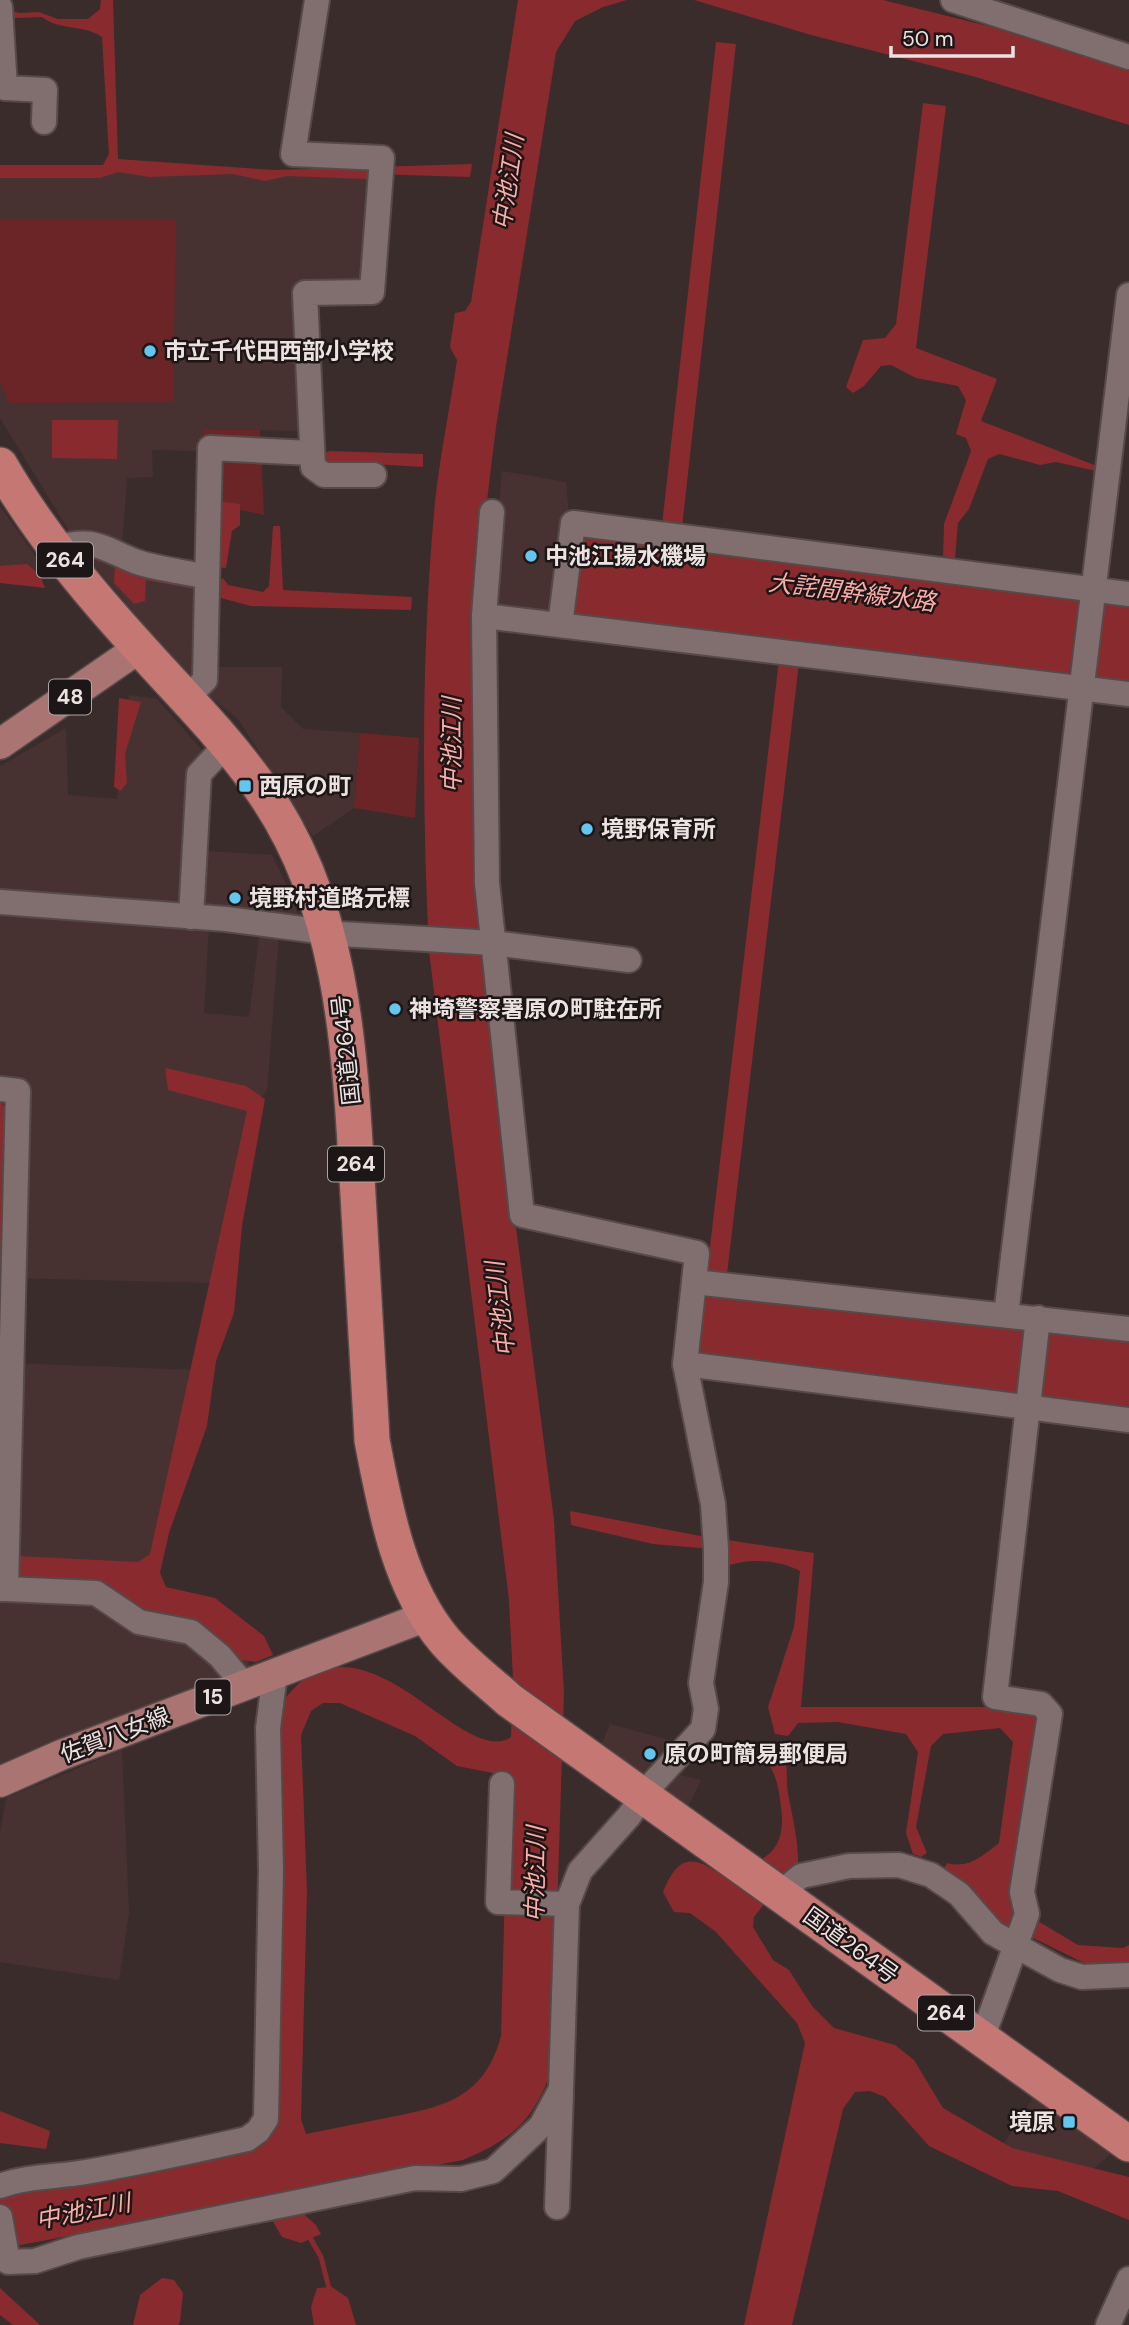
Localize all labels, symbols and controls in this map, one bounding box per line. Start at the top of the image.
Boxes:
scale bar [891,14,1014,58]
text: 50 m [902,25,953,53]
water label: 中池江川 [486,129,530,232]
place label: 市立千代田西部小学校 [164,336,394,366]
marker: 市立千代田西部小学校 [142,343,158,359]
place label: 中池江揚水機場 [545,541,706,571]
road number: 264 [37,542,93,578]
marker: 中池江揚水機場 [523,548,539,564]
water label: 大詫間幹線水路 [767,566,939,618]
road number: 48 [49,680,91,714]
water label: 中池江川 [436,694,467,793]
place label: 西原の町 [259,771,351,801]
marker: 西原の町 [237,778,253,794]
place label: 境野保育所 [601,814,716,844]
marker: 境野保育所 [579,821,595,837]
place label: 境野村道路元標 [249,883,410,913]
marker: 境野村道路元標 [227,890,243,906]
street label: 国道264号 [325,993,367,1107]
place label: 神埼警察署原の町駐在所 [409,994,662,1024]
marker: 神埼警察署原の町駐在所 [387,1001,403,1017]
road number: 264 [328,1146,384,1182]
water label: 中池江川 [478,1256,521,1359]
road number: 15 [196,1680,230,1714]
street label: 佐賀八女線 [56,1700,174,1770]
place label: 原の町簡易郵便局 [664,1739,848,1769]
marker: 原の町簡易郵便局 [642,1746,658,1762]
water label: 中池江川 [519,1823,551,1922]
street label: 国道264号 [797,1900,905,1990]
road number: 264 [918,1996,974,2030]
place label: 境原 [1009,2107,1055,2137]
marker: 境原 [1061,2114,1077,2130]
water label: 中池江川 [33,2186,136,2235]

